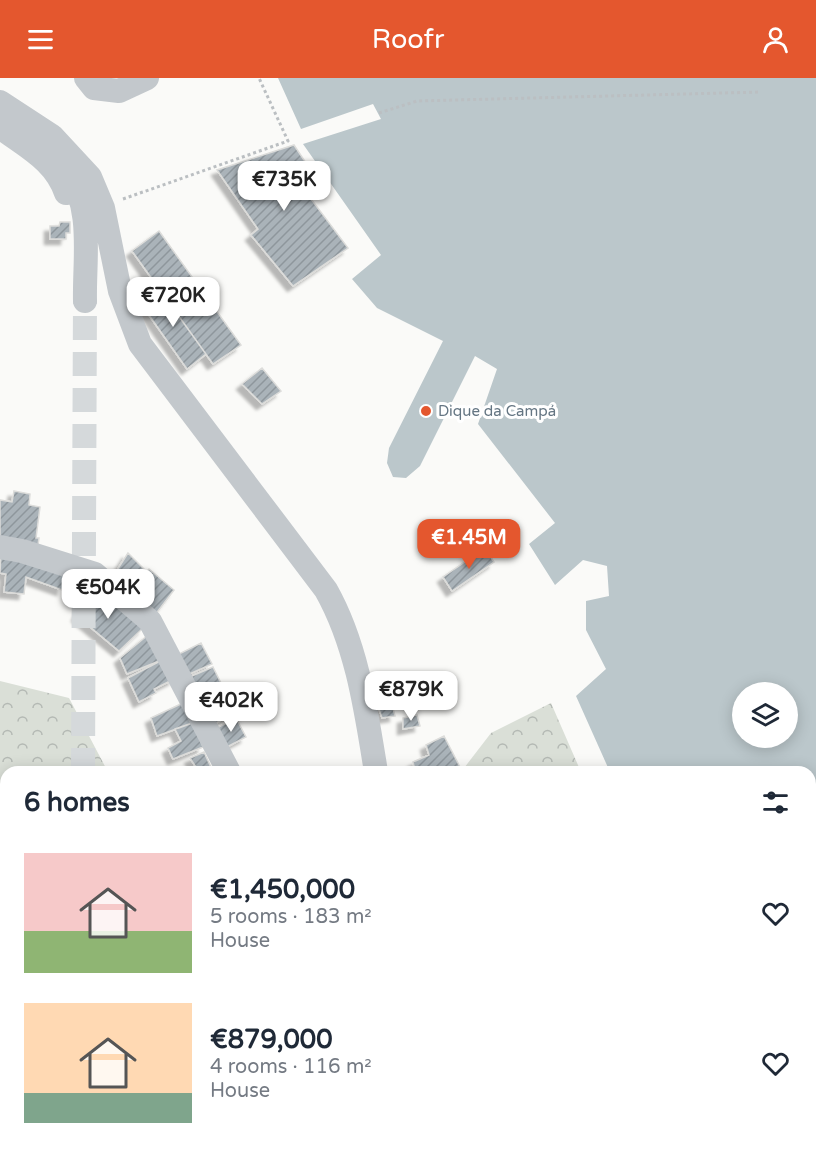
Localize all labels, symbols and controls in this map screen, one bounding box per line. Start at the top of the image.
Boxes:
icon: menu [24,23,57,56]
text: Roofr [372,23,444,56]
icon: person [759,23,792,56]
pin: €735K [242,161,326,212]
text: €735K [252,168,316,192]
pin: €720K [131,277,215,328]
text: €720K [141,284,205,308]
place label: Dique da Campá [438,402,556,420]
marker: Dique da Campá [419,404,433,418]
pin: €1.45M [420,519,518,570]
text: €1.45M [431,526,507,550]
pin: €504K [66,569,150,620]
text: €504K [76,576,140,600]
pin: €879K [369,671,453,722]
text: €879K [379,678,443,702]
pin: €402K [189,682,273,733]
map controls [732,682,798,748]
button: layers [732,682,798,748]
text: €402K [199,689,263,713]
icon: filters [759,786,792,819]
text: 6 homes [24,787,130,818]
text: €1,450,000 [210,874,355,905]
icon: home [72,877,144,949]
icon: heart [759,897,792,930]
text: 5 rooms · 183 m² [210,905,372,929]
text: House [210,929,270,953]
text: €879,000 [210,1024,332,1055]
icon: home [72,1027,144,1099]
icon: heart [759,1047,792,1080]
text: 4 rooms · 116 m² [210,1055,372,1079]
text: House [210,1079,270,1103]

